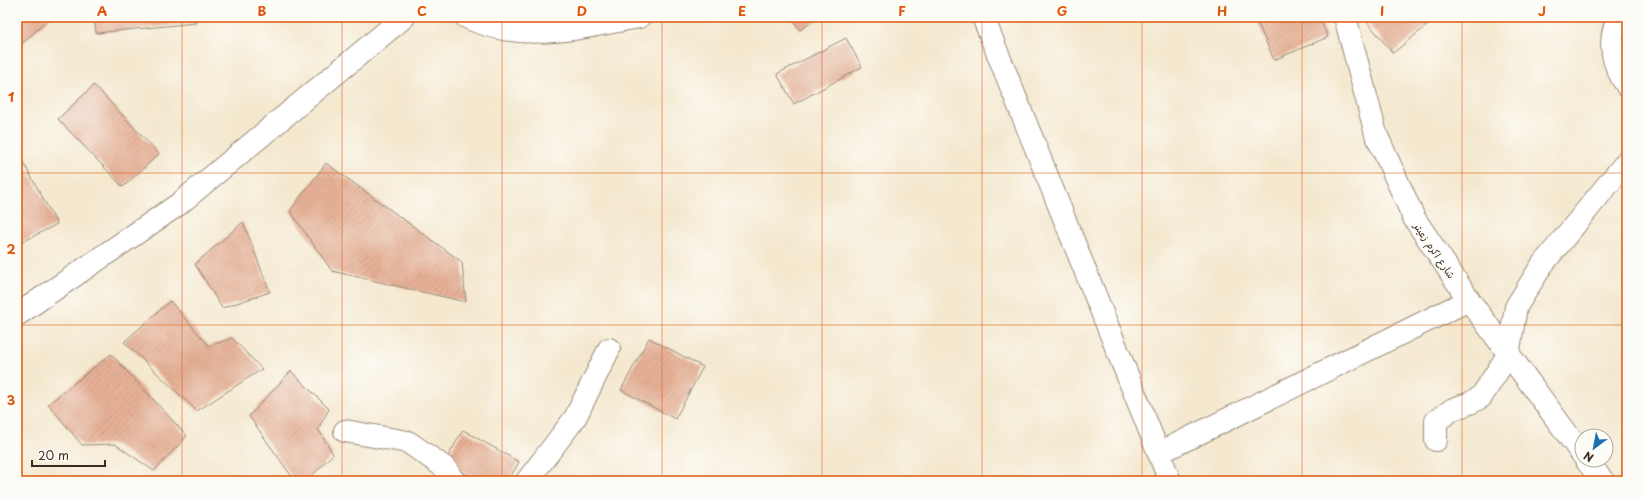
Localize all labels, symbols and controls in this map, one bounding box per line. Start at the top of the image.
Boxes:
text: A [97,1,107,20]
text: B [258,1,267,20]
text: C [417,1,427,20]
text: D [577,1,587,20]
text: E [738,1,746,20]
text: F [898,1,906,20]
text: G [1057,1,1067,20]
text: H [1217,1,1227,20]
text: I [1380,1,1384,20]
text: J [1538,1,1546,20]
text: 1 [8,87,14,106]
street label: شارع اكرم زعيتر [1408,218,1459,282]
text: 2 [6,239,16,258]
text: 3 [7,390,16,409]
north arrow [1574,428,1614,468]
scale bar [32,442,105,468]
text: 20 m [38,446,69,464]
text: N [1580,447,1597,466]

